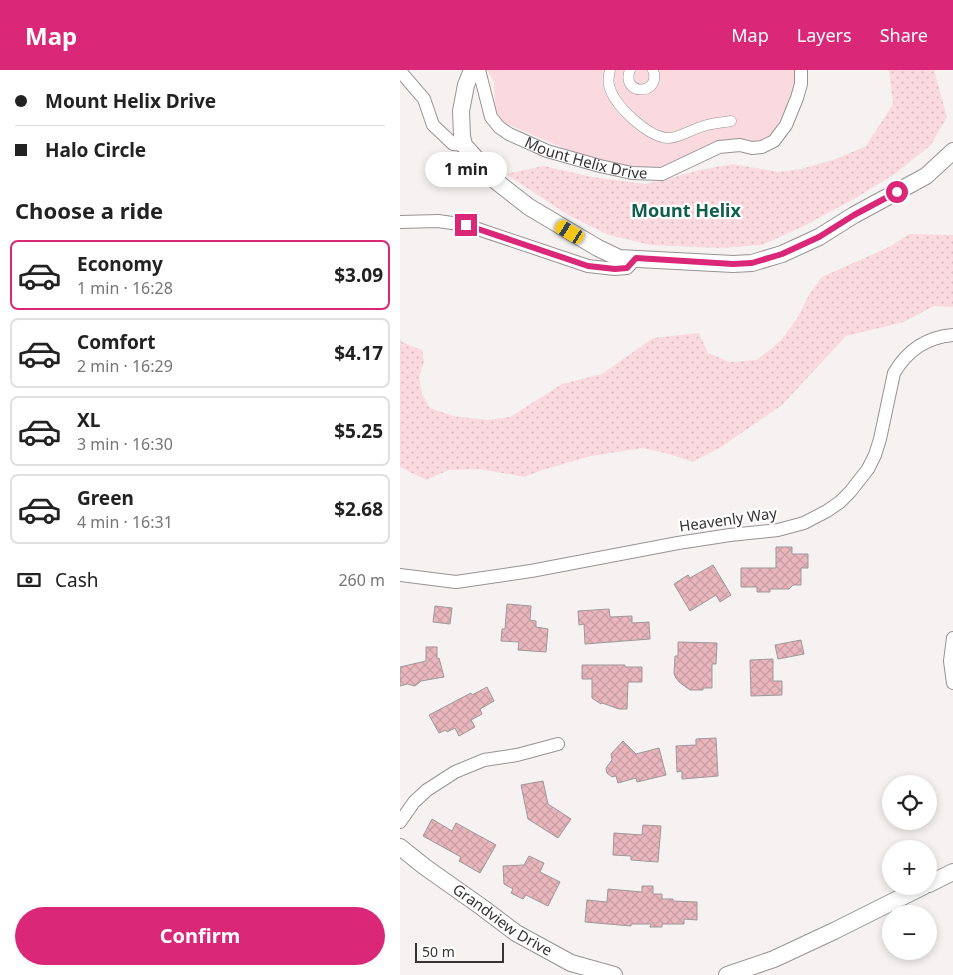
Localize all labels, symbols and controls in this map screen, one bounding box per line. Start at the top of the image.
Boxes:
text: Map [25,19,77,52]
text: Map [731,23,769,47]
text: Layers [797,23,852,47]
text: Share [880,23,928,47]
text: Mount Helix Drive [45,88,216,114]
street label: Mount Helix Drive [522,131,648,183]
text: Halo Circle [45,137,146,163]
callout: 1 min [425,152,507,188]
text: 1 min [444,158,488,180]
route start [886,181,908,203]
text: Choose a ride [15,195,163,225]
district label: Mount Helix [631,198,741,222]
route end [455,214,477,236]
car [553,218,586,246]
text: Economy [77,251,163,277]
icon: car [17,253,62,298]
text: $3.09 [334,262,383,288]
text: 1 min · 16:28 [77,277,173,299]
text: Comfort [77,329,156,355]
icon: car [17,331,62,376]
text: $4.17 [334,340,383,366]
text: 2 min · 16:29 [77,355,173,377]
text: XL [77,407,100,433]
icon: car [17,409,62,454]
text: $5.25 [334,418,383,444]
text: 3 min · 16:30 [77,433,173,455]
text: Green [77,485,134,511]
icon: car [17,487,62,532]
text: $2.68 [334,496,383,522]
street label: Heavenly Way [678,502,778,536]
text: 4 min · 16:31 [77,511,173,533]
icon: cash [15,566,43,594]
text: Cash [55,567,99,593]
text: 260 m [338,569,385,591]
map controls [882,775,937,960]
button: locate [882,775,937,830]
button: + [882,840,937,895]
street label: Grandview Drive [449,879,556,960]
button: − [882,905,937,960]
button: Confirm [15,907,385,965]
scale bar [415,940,504,963]
text: 50 m [422,942,455,961]

